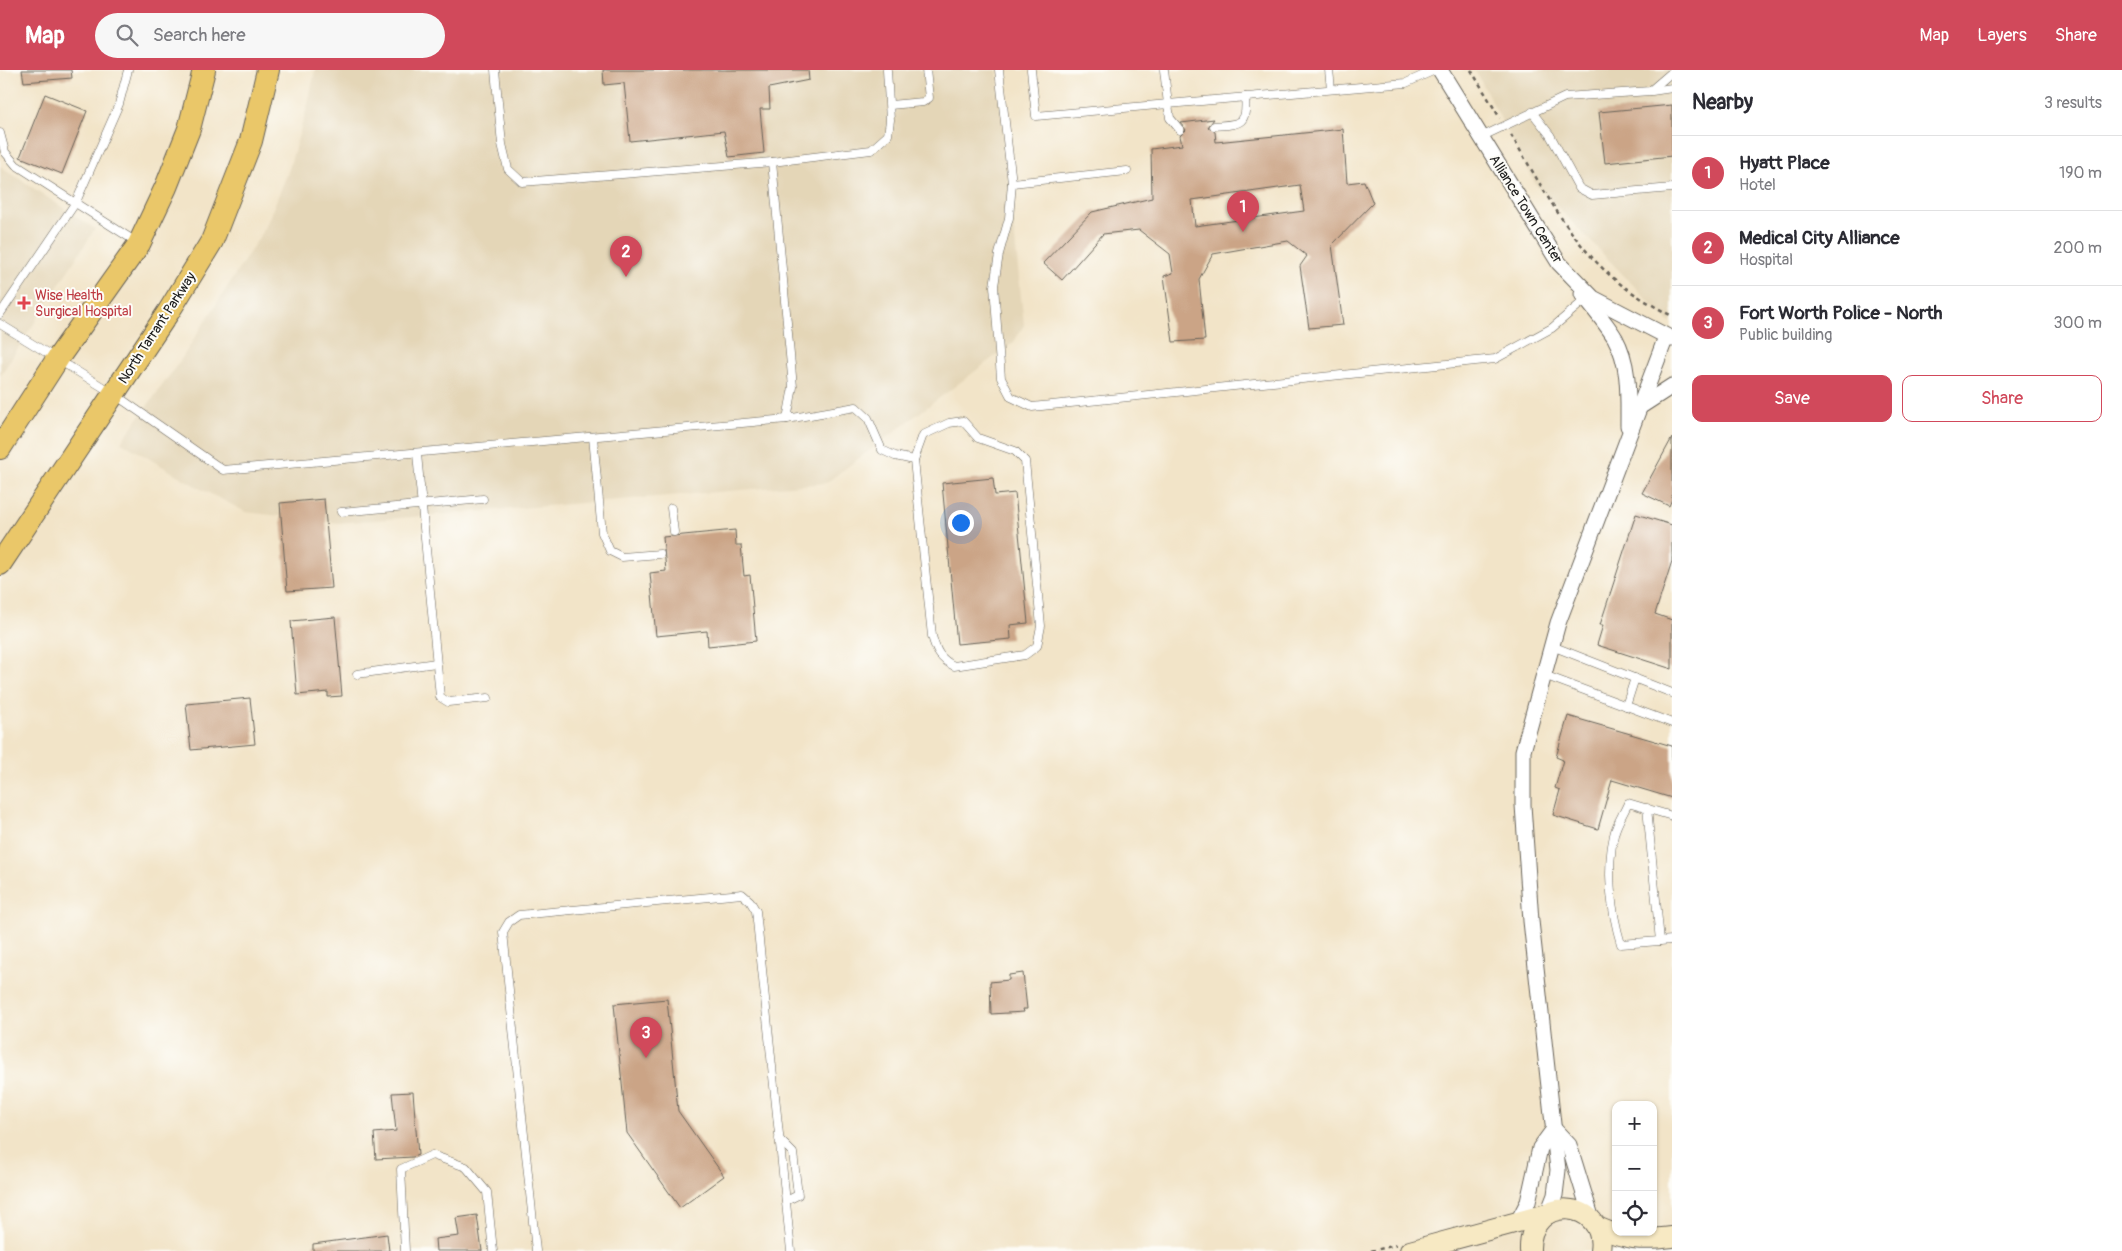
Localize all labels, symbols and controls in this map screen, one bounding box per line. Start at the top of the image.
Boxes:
search box [95,13,445,58]
text: Map [25,21,65,50]
icon: search [113,21,141,49]
text: Search here [153,23,246,47]
text: Map [1920,24,1949,47]
text: Layers [1977,24,2027,47]
text: Share [2055,24,2097,47]
text: Nearby [1692,89,1753,116]
text: 3 results [2044,93,2102,113]
text: Hyatt Place [1739,151,1830,175]
street label: Alliance Town Center [1486,152,1566,266]
text: 1 [1705,163,1711,183]
text: 190 m [2059,163,2102,183]
text: Hotel [1739,175,1776,195]
pin: 1 [1227,191,1259,232]
text: Medical City Alliance [1739,226,1900,250]
pin: 2 [610,236,642,277]
text: 2 [1704,238,1712,258]
text: 200 m [2054,238,2102,258]
text: Hospital [1739,250,1793,270]
street label: North Tarrant Parkway [115,269,199,387]
place label: Wise Health Surgical Hospital [35,287,132,320]
marker: Wise Health Surgical Hospital [17,296,31,310]
text: Fort Worth Police - North [1739,301,1943,325]
text: 3 [1704,313,1712,333]
text: 300 m [2054,313,2102,333]
text: Public building [1739,325,1832,345]
button: Save [1692,375,1892,422]
button: Share [1902,375,2102,422]
your location [948,510,974,536]
pin: 3 [630,1017,662,1058]
map controls [1612,1101,1657,1236]
button: + [1612,1101,1657,1146]
button: − [1612,1146,1657,1191]
button: locate [1612,1191,1657,1236]

